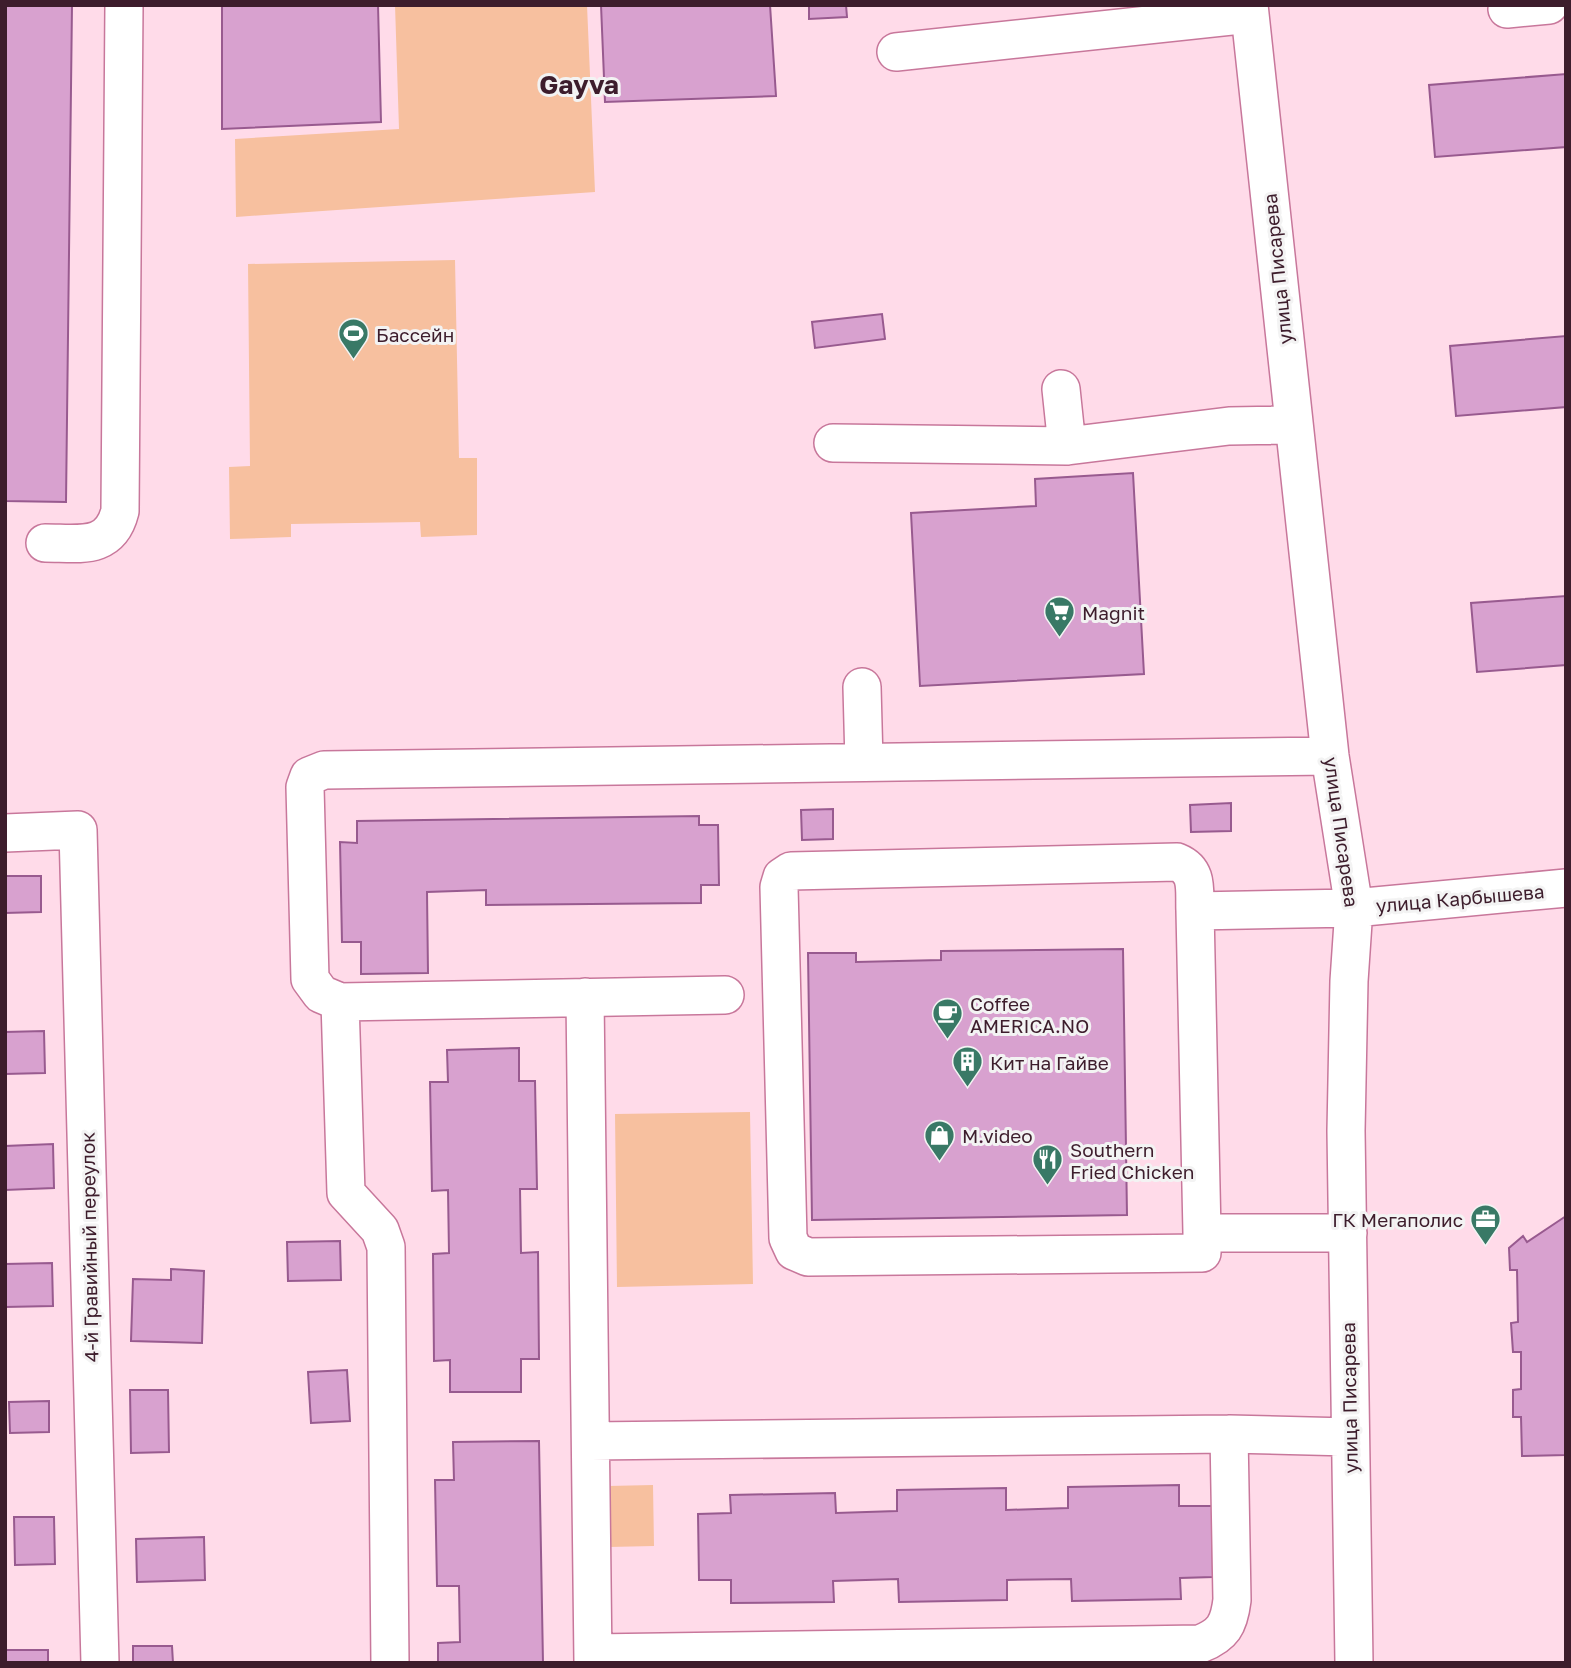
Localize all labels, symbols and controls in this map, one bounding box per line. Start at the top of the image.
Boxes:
district label: Gayva [539,69,619,100]
street label: улица Писарева [1258,192,1296,346]
sports icon: Бассейн [336,317,370,361]
place label: Бассейн [376,323,454,346]
supermarket icon: Magnit [1042,595,1076,639]
place label: Magnit [1082,601,1145,624]
street label: улица Писарева [1320,755,1364,909]
street label: улица Карбышева [1375,879,1545,917]
place label: Coffee AMERICA.NO [970,992,1089,1037]
cafe icon: Coffee AMERICA.NO [930,997,964,1041]
building icon: Кит на Гайве [950,1045,984,1089]
place label: Кит на Гайве [990,1051,1109,1074]
shop icon: M.video [922,1118,956,1162]
place label: M.video [962,1124,1033,1147]
street label: 4-й Гравийный переулок [75,1132,103,1362]
place label: Southern Fried Chicken [1070,1138,1194,1183]
restaurant icon: Southern Fried Chicken [1030,1143,1064,1187]
office icon: ГК Мегаполис [1469,1202,1503,1246]
place label: ГК Мегаполис [1332,1208,1463,1231]
street label: улица Писарева [1336,1322,1362,1474]

